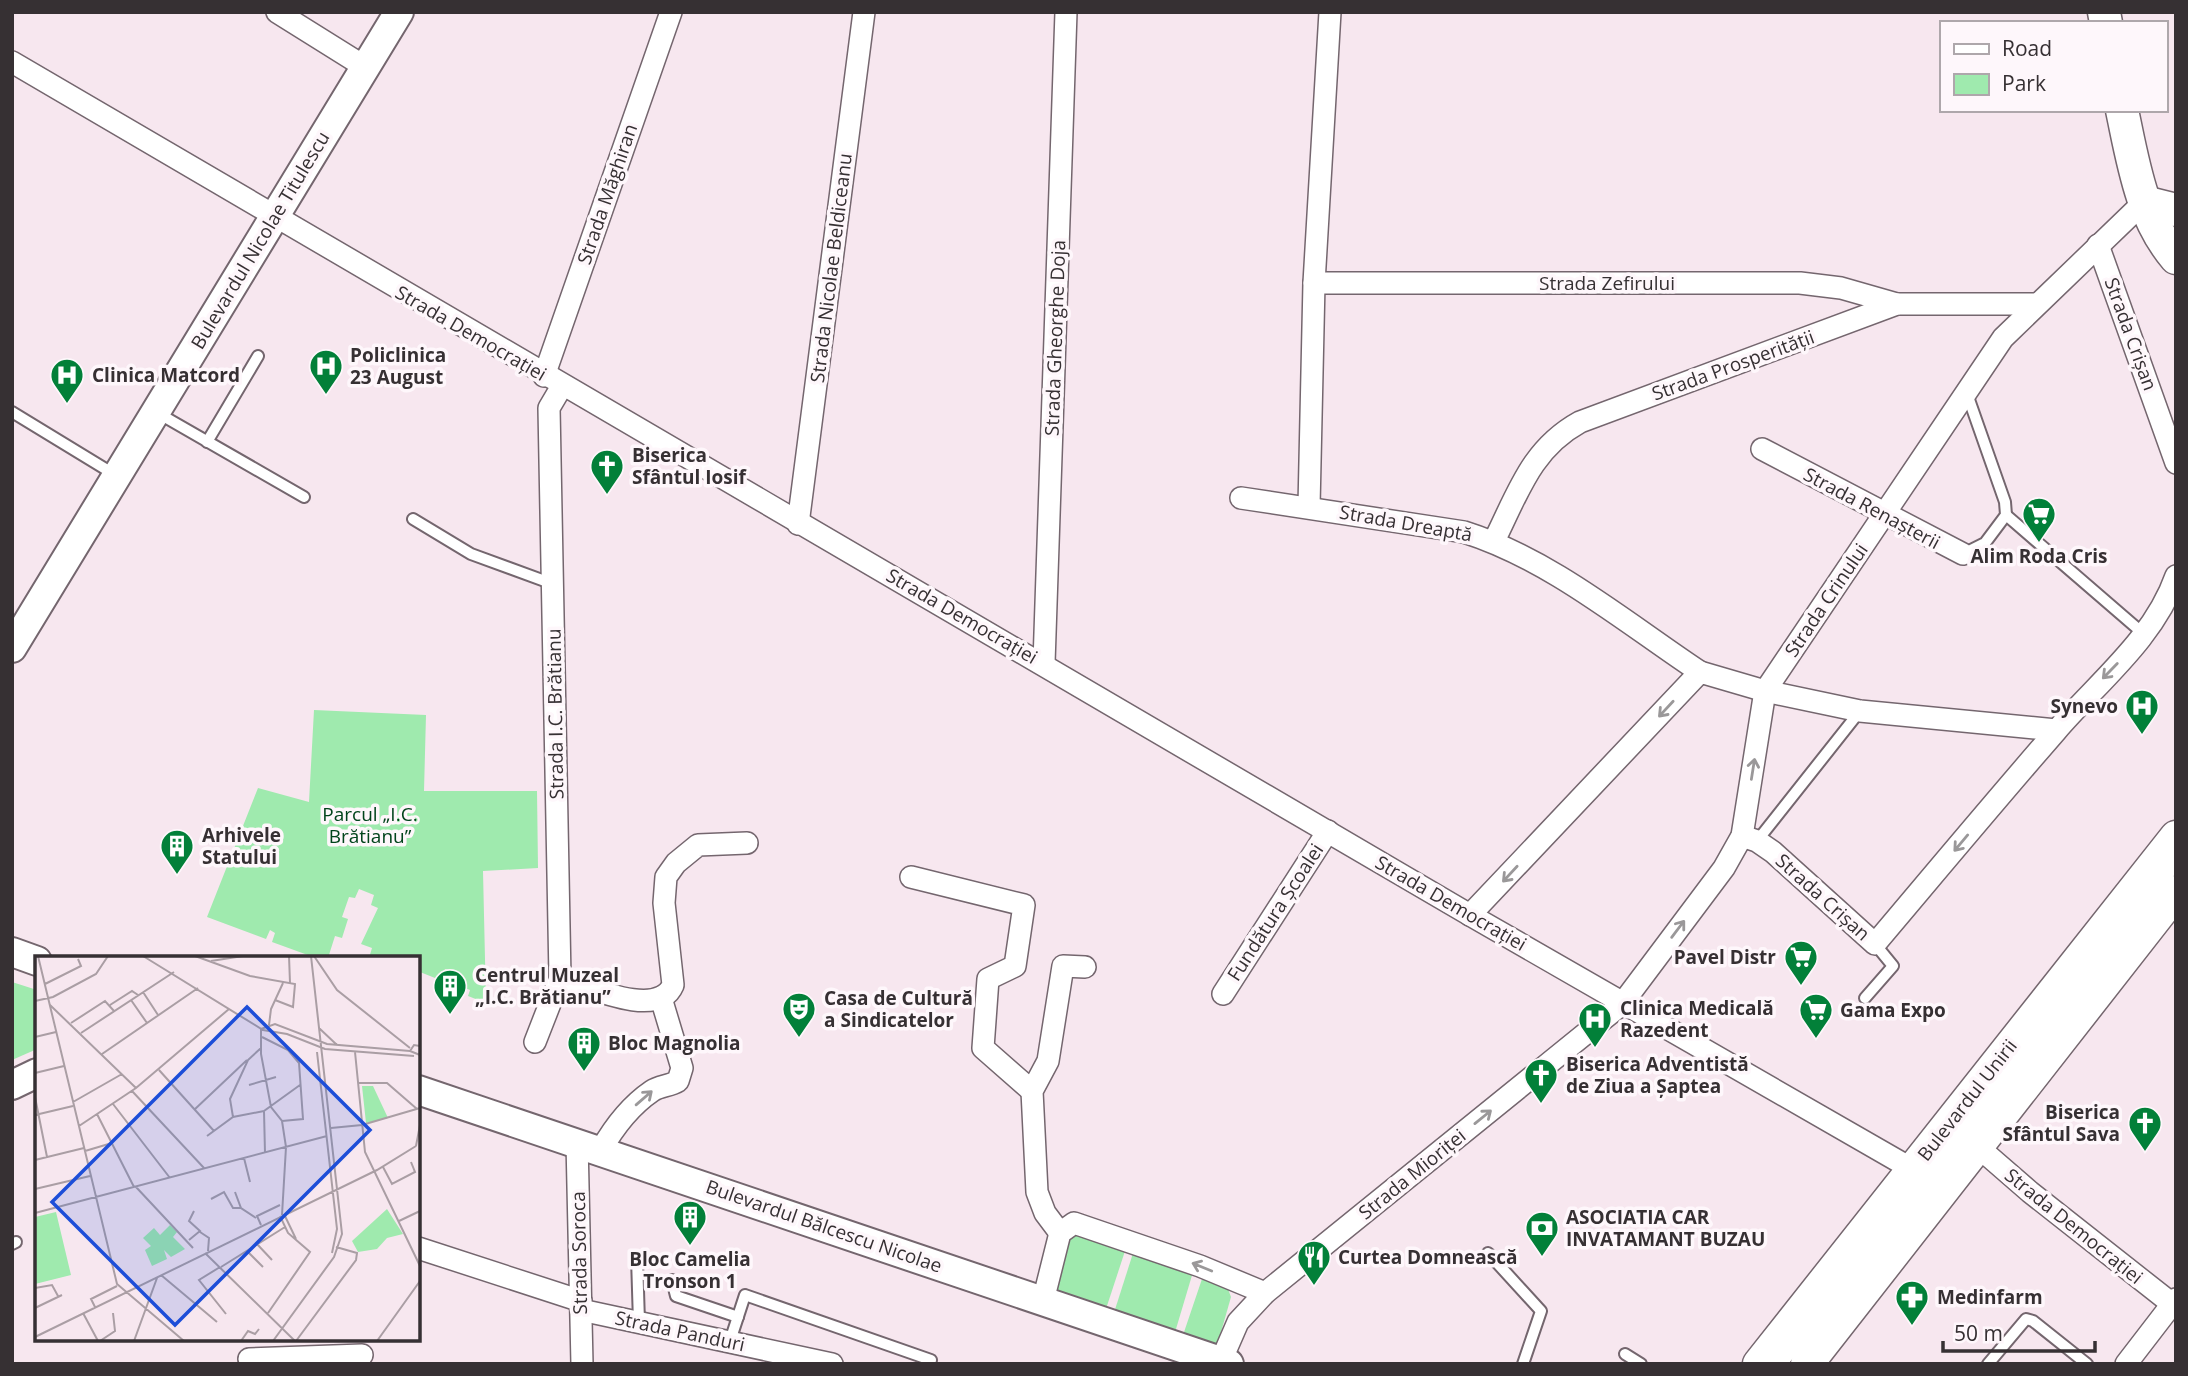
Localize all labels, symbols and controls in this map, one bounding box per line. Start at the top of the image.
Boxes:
legend [1940,21,2167,112]
text: Road [2002,34,2052,62]
text: Park [2002,69,2046,97]
street label: Strada Măghiran [571,120,643,268]
street label: Bulevardul Nicolae Titulescu [185,126,335,354]
street label: Strada Nicolae Beldiceanu [804,152,858,384]
street label: Strada Gheorghe Doja [1039,240,1071,436]
street label: Strada Zefirului [1539,270,1675,296]
street label: Strada Crișan [2099,274,2163,394]
street label: Strada Democrației [391,279,551,387]
street label: Strada Prosperității [1648,324,1818,406]
place label: Policlinica 23 August [350,342,446,390]
hospital icon: Policlinica 23 August [307,347,345,396]
hospital icon: Clinica Matcord [48,356,86,405]
place label: Clinica Matcord [92,362,240,388]
place label: Biserica Sfântul Iosif [632,442,748,490]
church icon: Biserica Sfântul Iosif [588,447,626,496]
street label: Strada Renașterii [1799,461,1945,555]
supermarket icon: Alim Roda Cris [2020,495,2058,544]
street label: Strada Dreaptă [1338,499,1474,547]
street label: Strada Crinului [1778,538,1874,662]
place label: Alim Roda Cris [1970,543,2108,569]
street label: Strada Democrației [882,562,1042,670]
street label: Strada I.C. Brătianu [541,628,569,800]
one-way arrow [2102,662,2119,679]
hospital icon: Synevo [2123,687,2161,736]
place label: Synevo [2050,693,2118,719]
one-way arrow [1658,700,1674,718]
one-way arrow [1747,758,1760,781]
park label: Parcul „I.C. Brătianu” [322,801,418,849]
place label: Arhivele Statului [202,822,281,870]
building icon: Arhivele Statului [158,827,196,876]
one-way arrow [1953,833,1969,851]
street label: Fundătura Școalei [1221,838,1329,986]
street label: Strada Crișan [1770,848,1876,946]
street label: Strada Democrației [1371,849,1531,957]
one-way arrow [1501,865,1518,882]
one-way arrow [1670,921,1685,939]
supermarket icon: Pavel Distr [1782,938,1820,987]
place label: Pavel Distr [1674,944,1776,970]
inset map [35,956,420,1341]
place label: Centrul Muzeal „I.C. Brătianu” [475,962,619,1010]
building icon: Centrul Muzeal „I.C. Brătianu” [431,967,469,1016]
place label: Casa de Cultură a Sindicatelor [824,985,973,1033]
theatre icon: Casa de Cultură a Sindicatelor [780,990,818,1039]
supermarket icon: Gama Expo [1797,991,1835,1040]
place label: Clinica Medicală Razedent [1620,995,1774,1043]
place label: Gama Expo [1840,997,1946,1023]
hospital icon: Clinica Medicală Razedent [1576,1000,1614,1049]
building icon: Bloc Magnolia [565,1024,603,1073]
place label: Bloc Magnolia [608,1030,740,1056]
street label: Bulevardul Unirii [1911,1034,2023,1166]
place label: Biserica Adventistă de Ziua a Șaptea [1566,1051,1749,1099]
church icon: Biserica Adventistă de Ziua a Șaptea [1522,1056,1560,1105]
one-way arrow [635,1090,653,1106]
place label: Biserica Sfântul Sava [2003,1099,2120,1147]
church icon: Biserica Sfântul Sava [2126,1104,2164,1153]
one-way arrow [1473,1109,1491,1124]
street label: Strada Mioriței [1353,1123,1471,1225]
street label: Strada Democrației [2000,1162,2148,1290]
street label: Bulevardul Bălcescu Nicolae [703,1173,945,1279]
street label: Strada Soroca [565,1191,593,1315]
building icon: Bloc Camelia Tronson 1 [671,1198,709,1247]
place label: ASOCIATIA CAR INVATAMANT BUZAU [1566,1204,1765,1252]
bank icon: ASOCIATIA CAR INVATAMANT BUZAU [1523,1209,1561,1258]
restaurant icon: Curtea Domnească [1295,1238,1333,1287]
place label: Curtea Domnească [1338,1244,1517,1270]
place label: Bloc Camelia Tronson 1 [629,1246,751,1294]
one-way arrow [1192,1260,1214,1273]
pharmacy icon: Medinfarm [1893,1278,1931,1327]
place label: Medinfarm [1937,1284,2043,1310]
street label: Strada Panduri [613,1305,747,1357]
scale bar [1943,1310,2095,1354]
text: 50 m [1954,1319,2003,1347]

